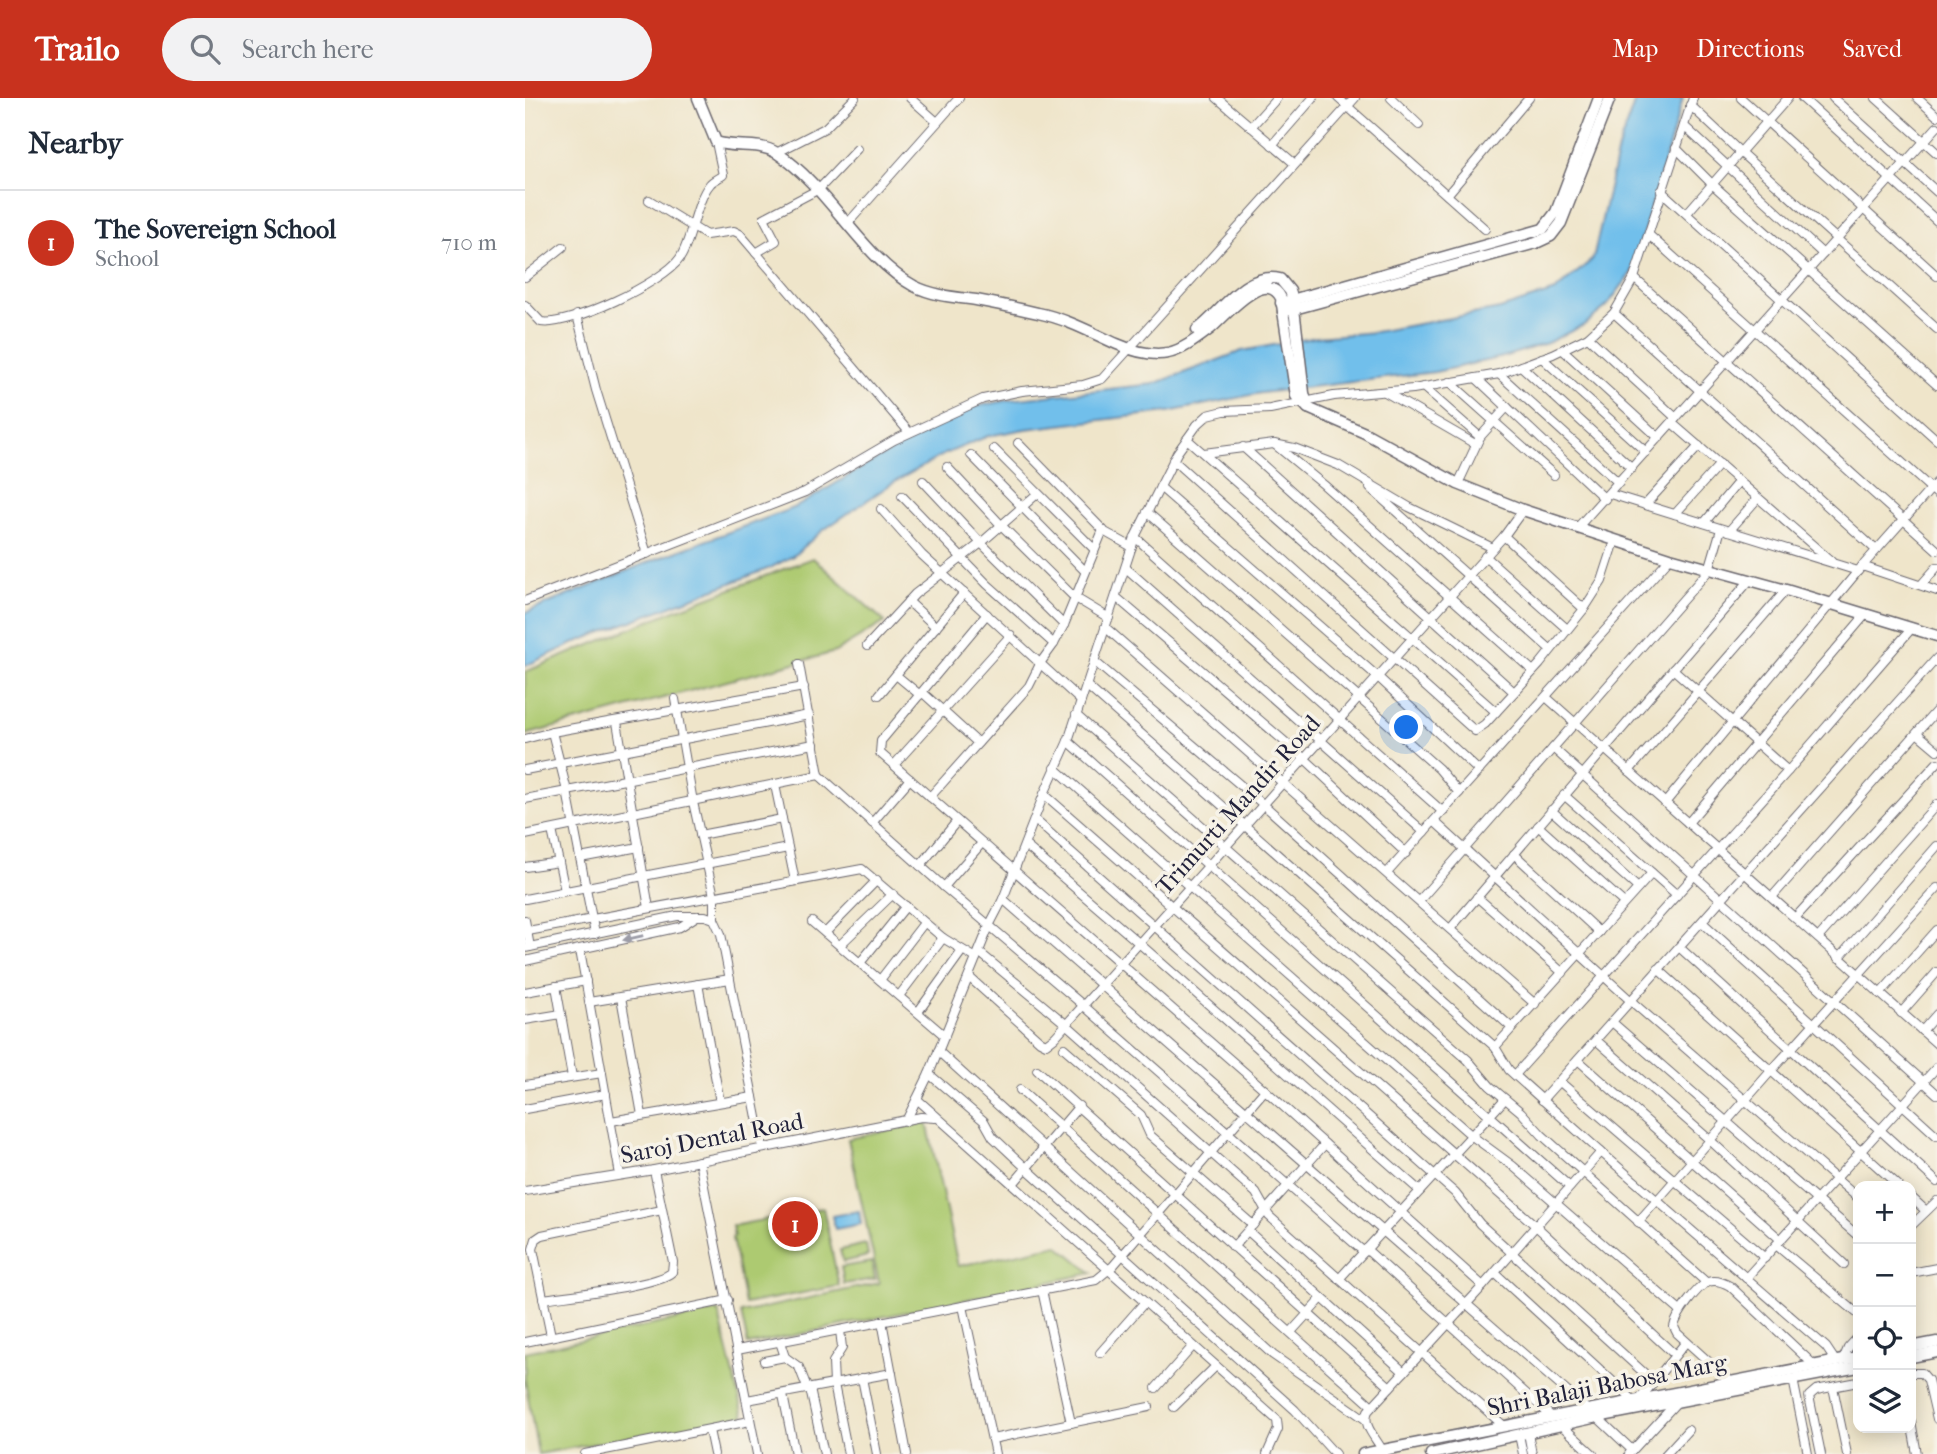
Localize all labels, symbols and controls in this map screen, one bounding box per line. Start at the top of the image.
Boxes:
search box [162,18,652,81]
text: Trailo [35,30,120,69]
icon: search [186,30,224,68]
text: Search here [242,34,374,65]
text: Map [1612,35,1658,63]
text: Directions [1696,35,1804,63]
text: Saved [1842,35,1902,63]
text: Nearby [28,126,123,161]
text: The Sovereign School [95,214,336,245]
text: 1 [47,229,55,256]
text: 710 m [441,229,497,256]
text: School [95,245,159,272]
street label: Trimurti Mandir Road [1150,709,1327,901]
your location [1389,710,1423,744]
one-way arrow [622,933,644,944]
street label: Saroj Dental Road [618,1106,807,1169]
map controls [1853,1181,1916,1433]
button: + [1853,1181,1916,1244]
pin: 1 [772,1198,818,1250]
button: − [1853,1244,1916,1307]
button: locate [1853,1307,1916,1370]
street label: Shri Balaji Babosa Marg [1485,1348,1730,1422]
button: layers [1853,1370,1916,1433]

